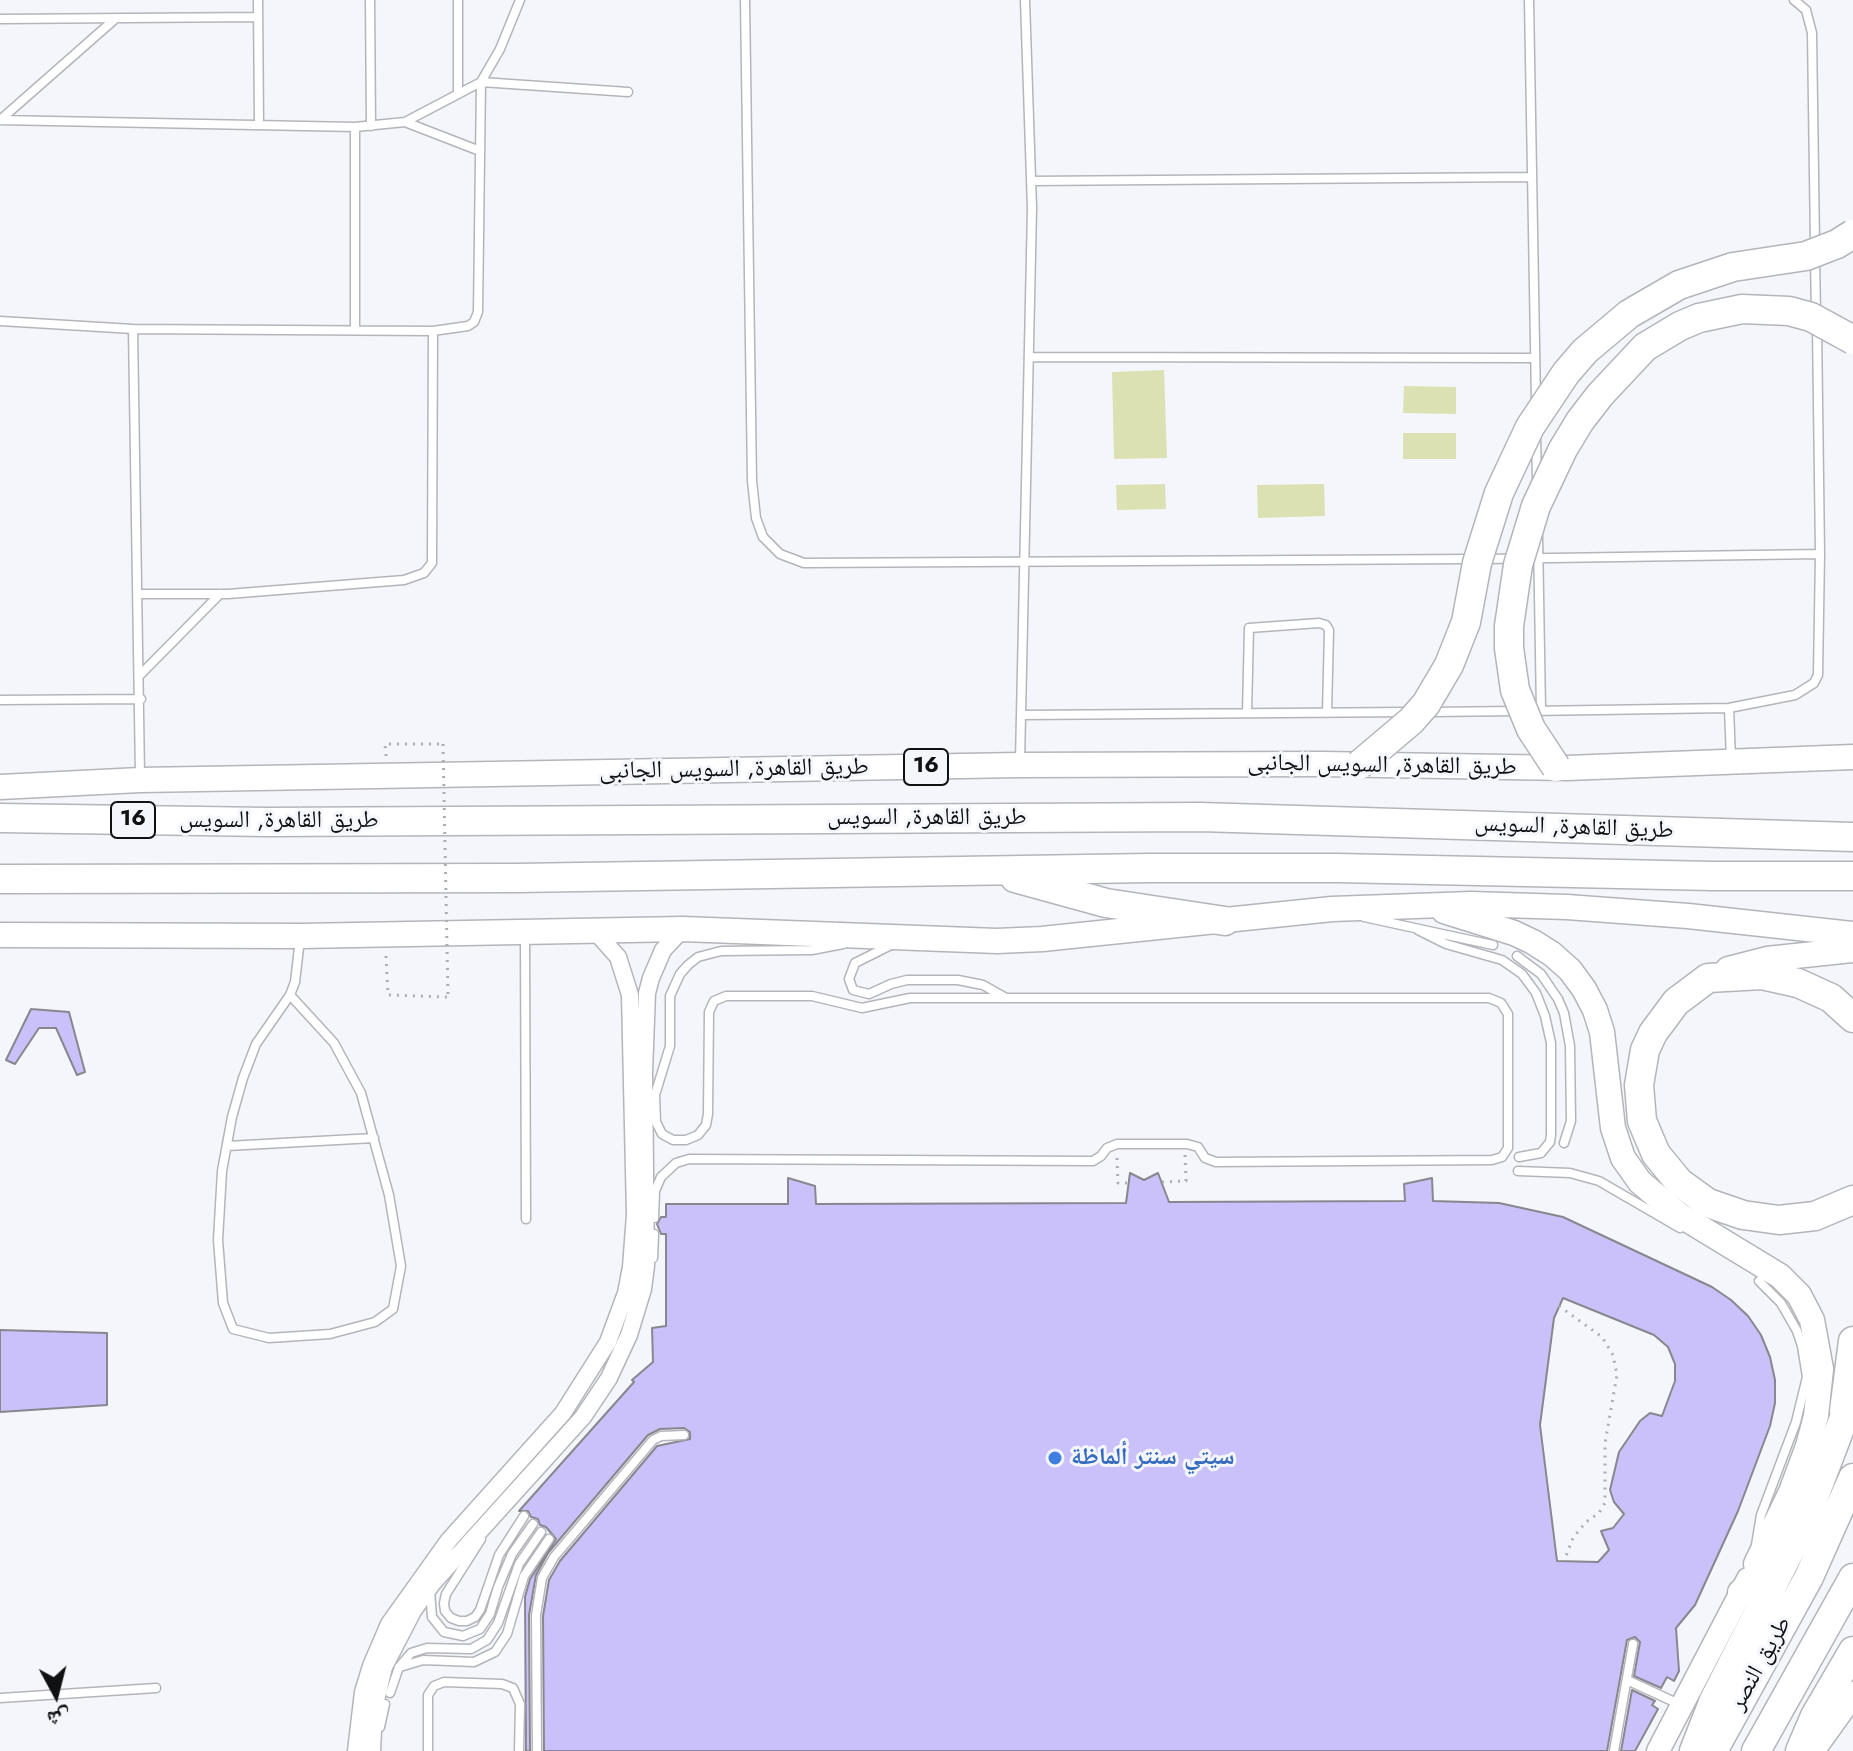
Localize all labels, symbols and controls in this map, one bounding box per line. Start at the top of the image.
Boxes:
road number: 16 [904,749,948,785]
street label: طريق القاهرة, السويس الجانبى [1247,749,1517,783]
street label: طريق القاهرة, السويس الجانبى [599,753,869,787]
road number: 16 [111,802,155,838]
street label: طريق القاهرة, السويس [827,804,1027,832]
street label: طريق القاهرة, السويس [179,807,379,835]
street label: طريق القاهرة, السويس [1474,810,1674,846]
place label: سيتي سنتر ألماظة [1071,1444,1235,1472]
marker: سيتي سنتر ألماظة [1046,1449,1064,1467]
street label: طريق النصر [1724,1612,1798,1716]
north arrow [16,1655,96,1735]
text: ش [45,1702,72,1736]

